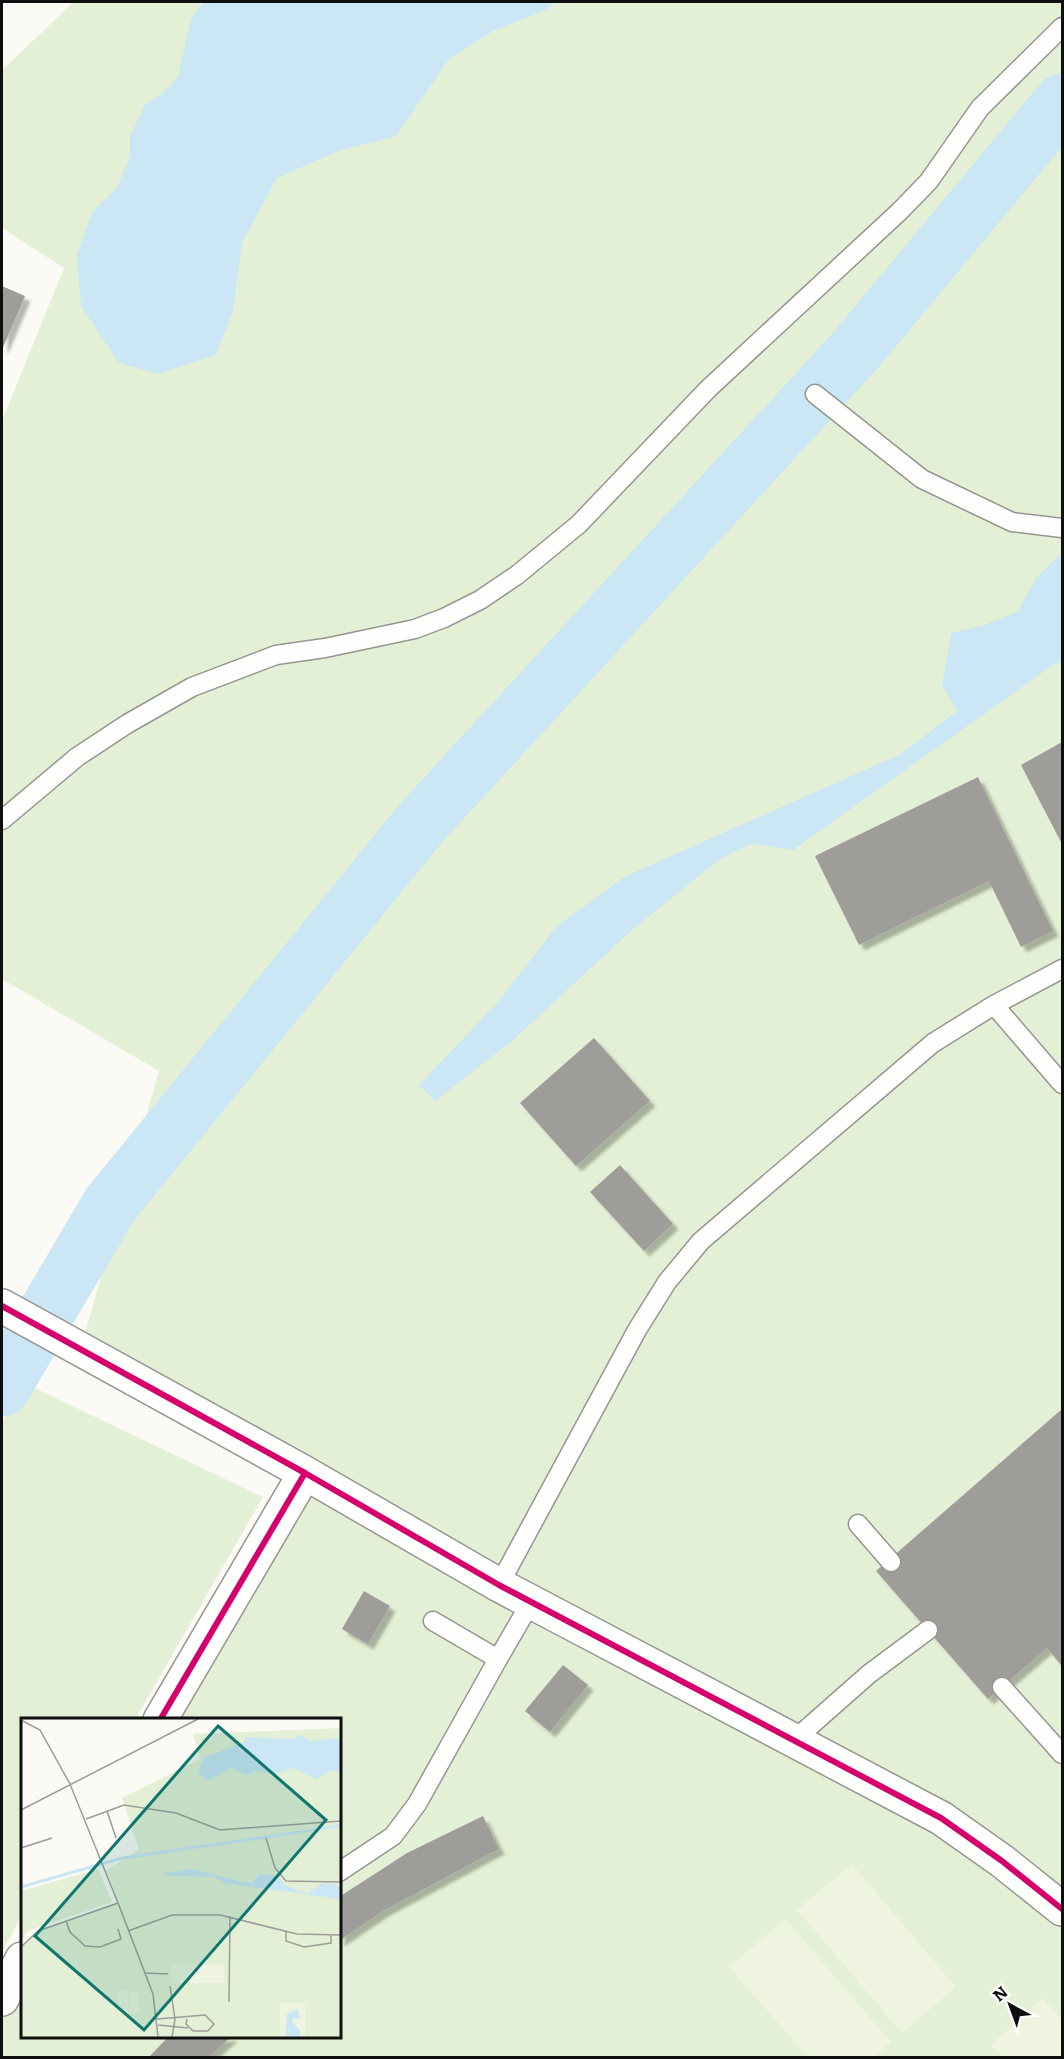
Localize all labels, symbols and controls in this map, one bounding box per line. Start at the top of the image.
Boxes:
inset map [21,1718,340,2038]
north arrow [980,1975,1040,2035]
text: N [987,1979,1012,2006]

